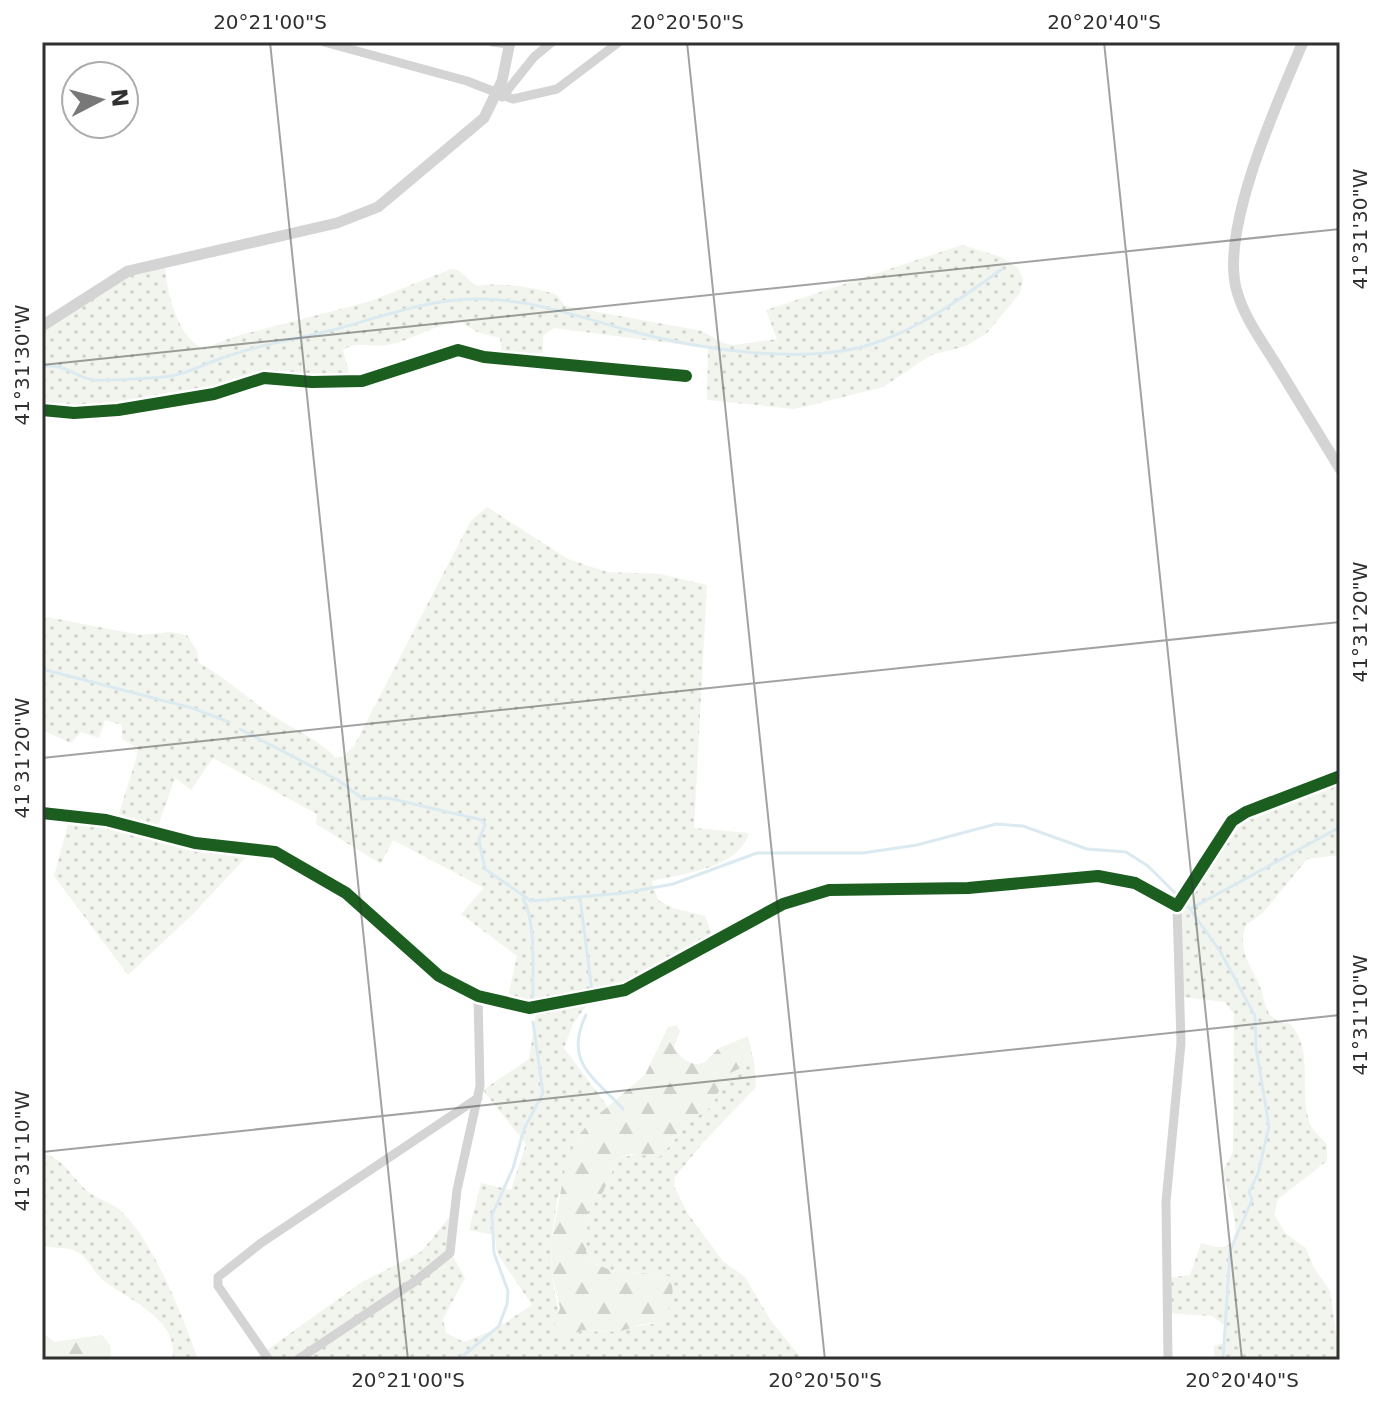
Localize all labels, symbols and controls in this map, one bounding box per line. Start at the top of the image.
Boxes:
text: 20°21'00"S [213,10,327,34]
text: 20°20'50"S [630,10,744,34]
text: 20°20'40"S [1047,10,1161,34]
north arrow [60,60,140,140]
text: N [106,87,133,108]
text: 41°31'30"W [1348,168,1372,289]
text: 41°31'30"W [10,304,34,425]
text: 41°31'20"W [1348,561,1372,682]
text: 41°31'20"W [10,697,34,818]
text: 41°31'10"W [1348,954,1372,1075]
text: 41°31'10"W [10,1090,34,1211]
text: 20°21'00"S [351,1368,465,1392]
text: 20°20'50"S [768,1368,882,1392]
text: 20°20'40"S [1185,1368,1299,1392]

